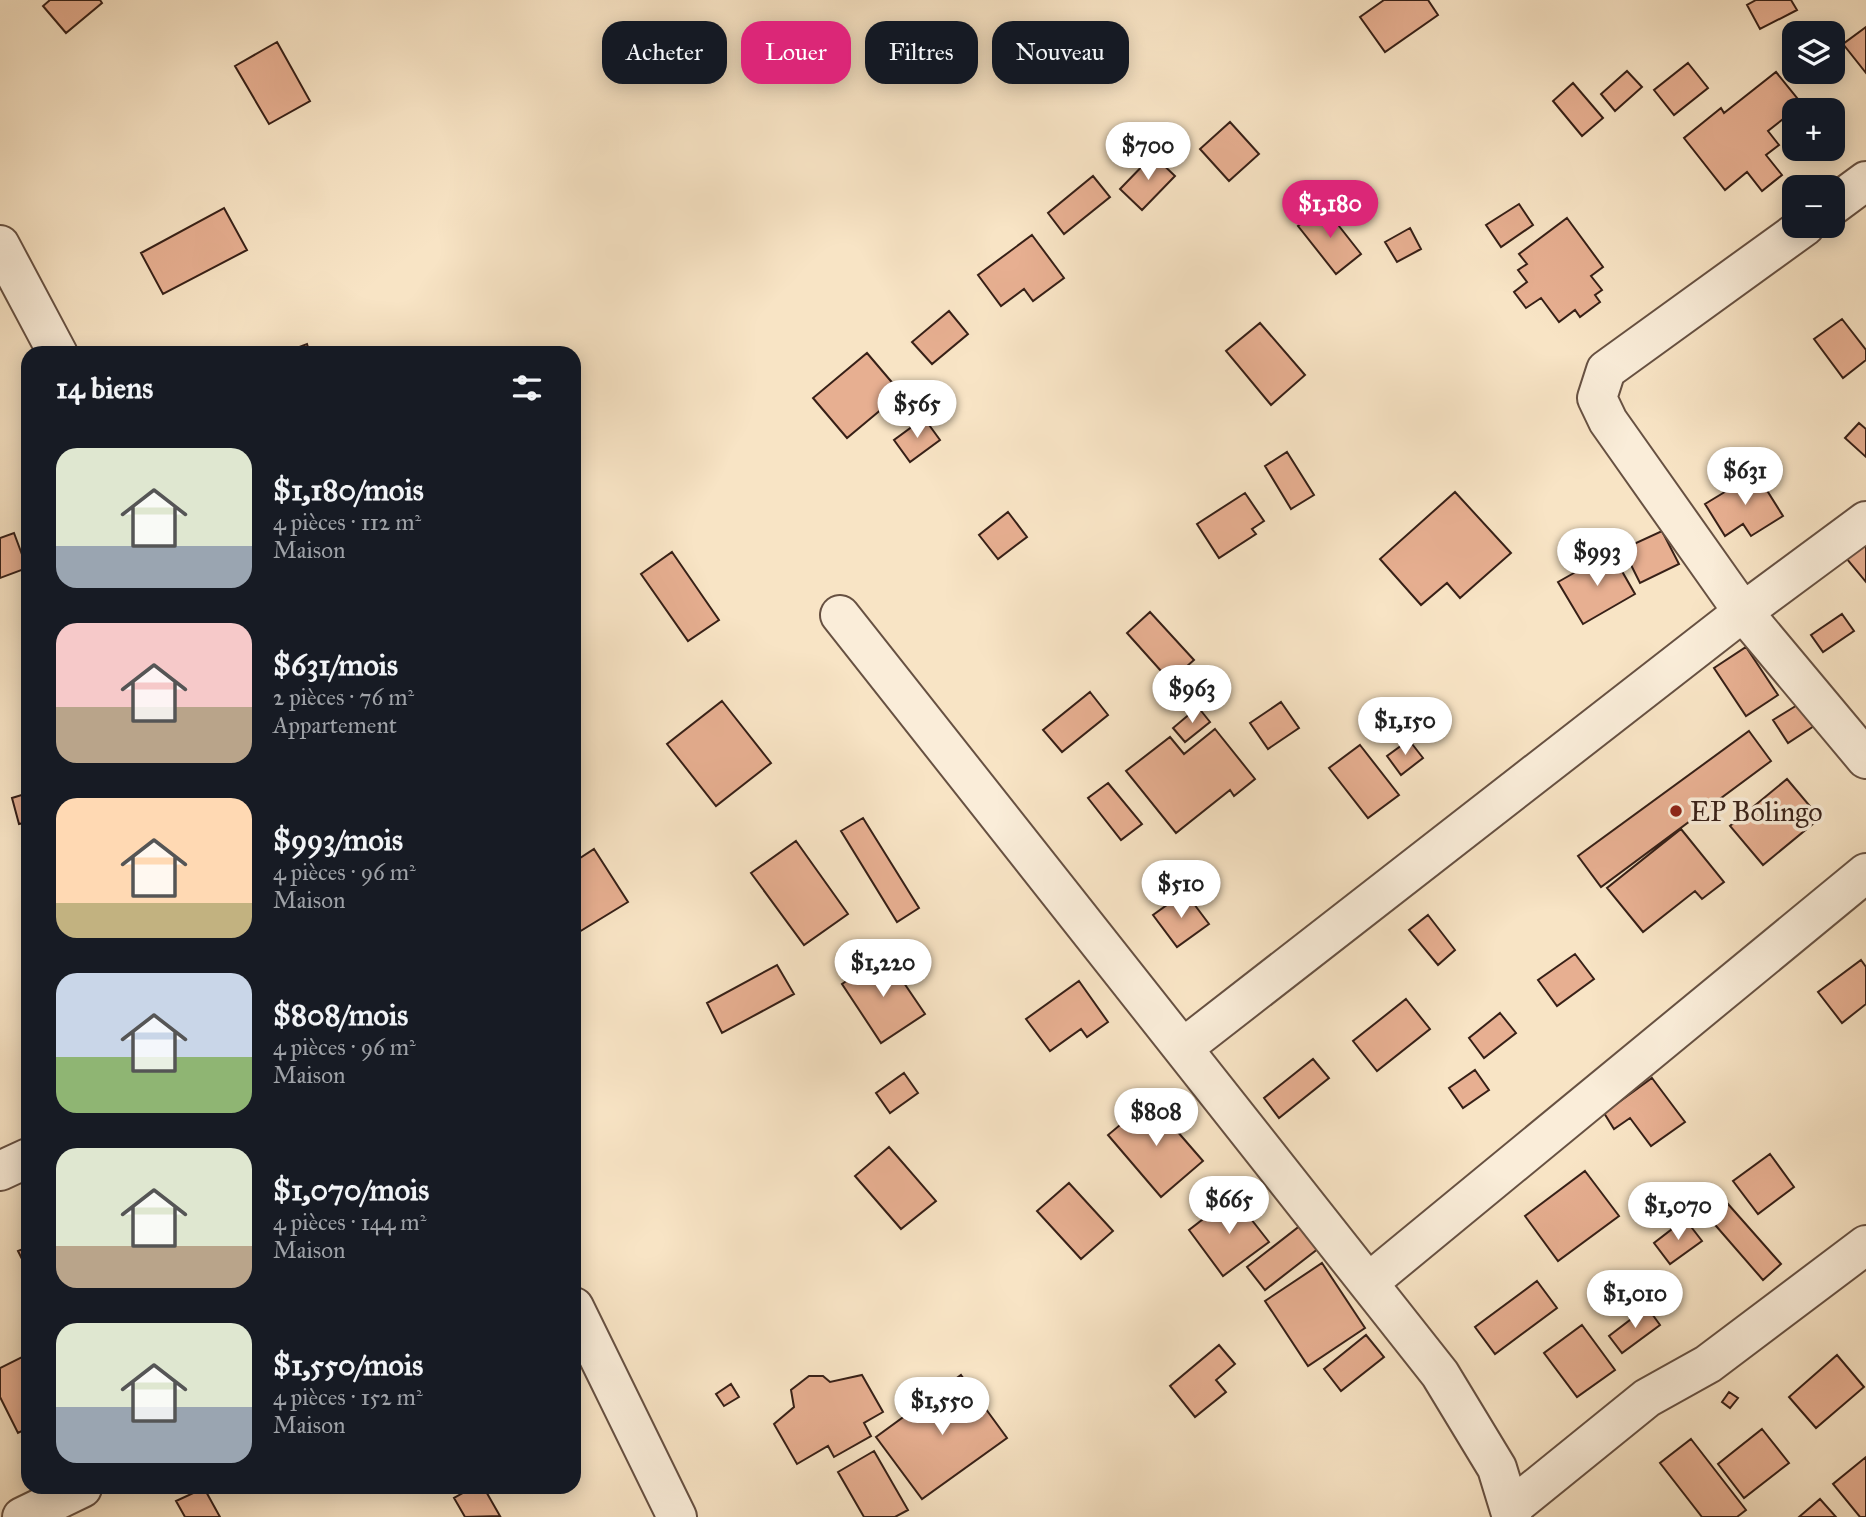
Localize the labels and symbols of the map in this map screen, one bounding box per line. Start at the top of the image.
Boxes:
pin: $700 [1107,122,1189,182]
pin: $1,180 [1273,180,1387,240]
pin: $565 [876,380,958,440]
pin: $631 [1704,448,1786,507]
pin: $993 [1556,528,1638,588]
pin: $963 [1151,666,1233,725]
pin: $1,150 [1348,698,1462,757]
place label: EP Bolingo [1690,794,1823,829]
marker: EP Bolingo [1668,803,1684,819]
pin: $510 [1140,860,1222,920]
pin: $1,220 [826,940,940,999]
pin: $808 [1115,1088,1197,1148]
pin: $665 [1188,1176,1270,1236]
pin: $1,070 [1621,1182,1735,1242]
pin: $1,010 [1578,1270,1692,1330]
pin: $1,550 [885,1378,999,1437]

